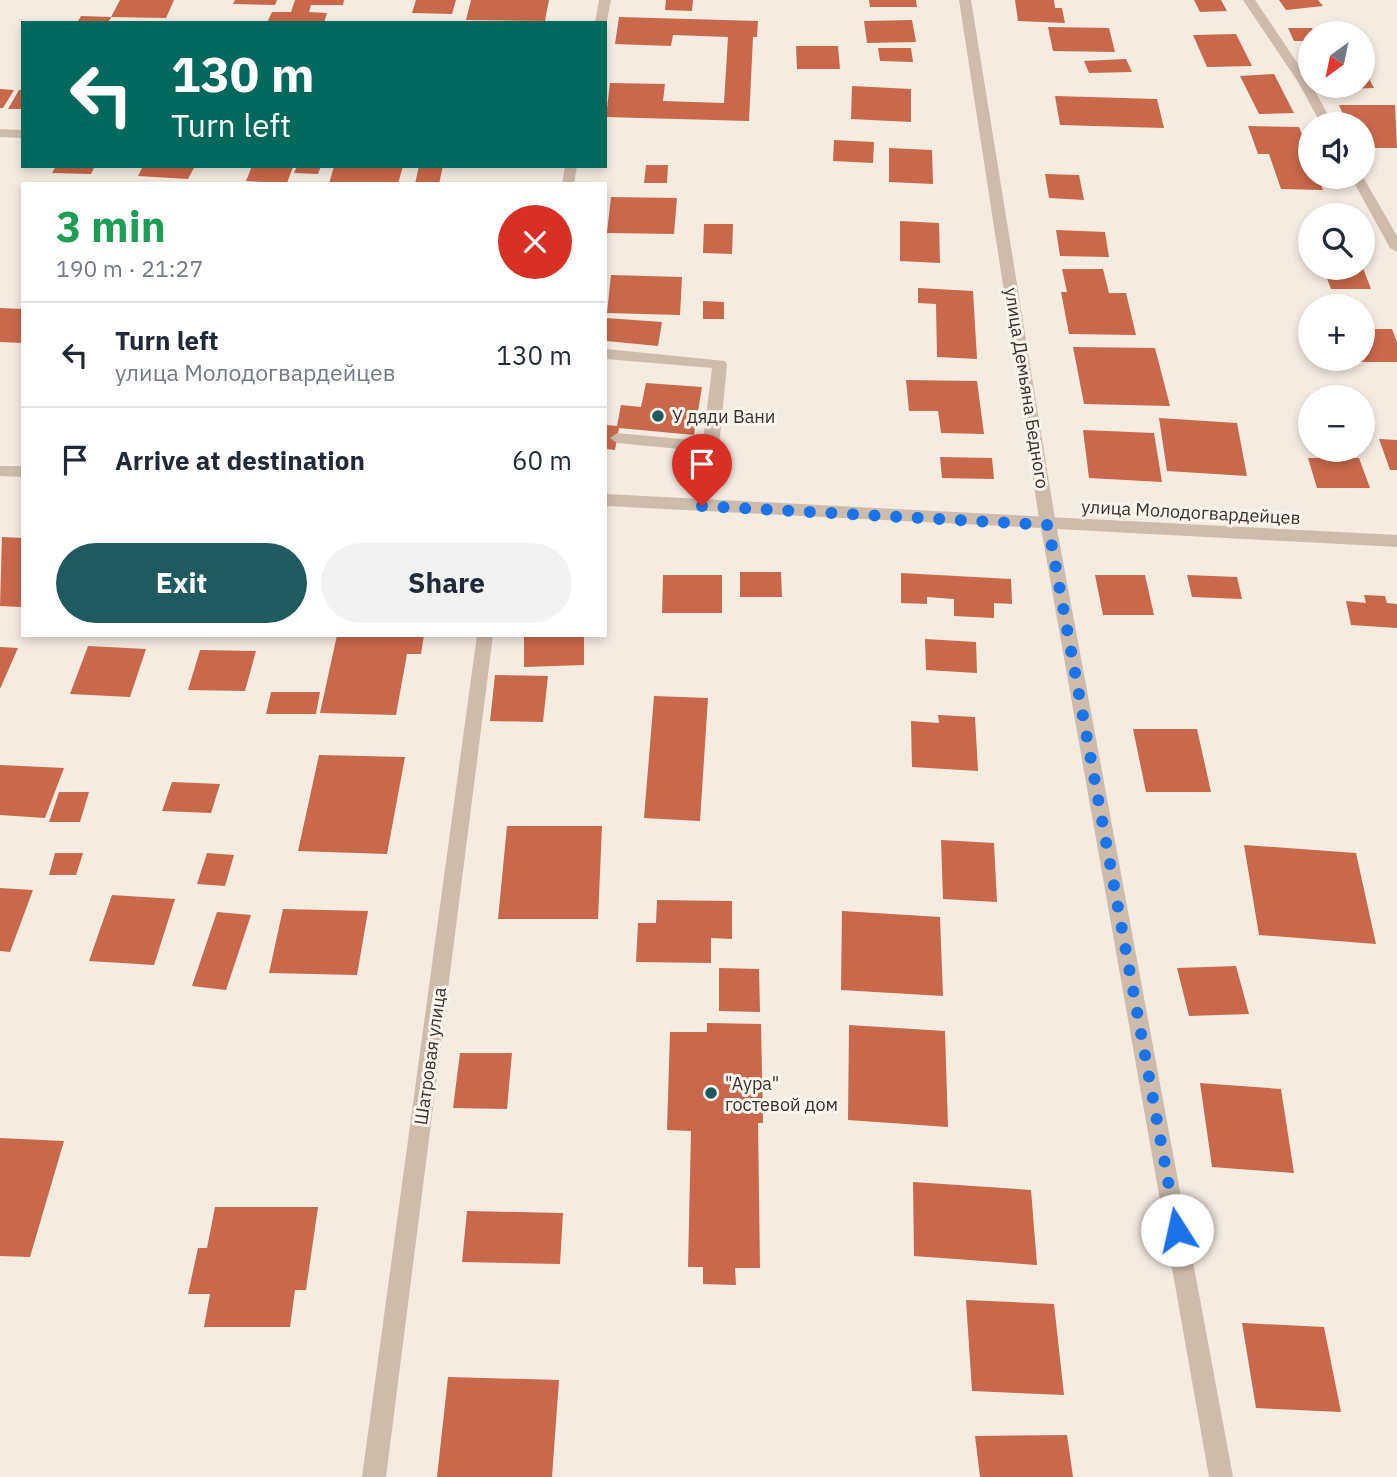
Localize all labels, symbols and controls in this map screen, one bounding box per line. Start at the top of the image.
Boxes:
north arrow [1298,21,1376,98]
map controls [1298,21,1375,462]
text: 130 m [171,42,315,105]
icon: left [56,49,147,140]
text: Turn left [171,104,291,146]
button: sound [1298,112,1375,189]
text: 3 min [56,199,166,254]
button: search [1298,203,1375,280]
button: close [498,205,572,279]
text: 190 m · 21:27 [56,253,203,283]
street label: улица Демьяна Бедного [1000,286,1054,490]
button: + [1298,294,1375,371]
text: Turn left [115,323,218,357]
icon: left [56,336,94,374]
text: 130 m [496,338,572,372]
text: улица Молодогвардейцев [115,357,396,387]
button: − [1298,385,1375,462]
place label: У дяди Вани [672,405,775,428]
marker: У дяди Вани [650,408,666,424]
pin [672,434,732,506]
icon: arrive [56,441,94,479]
text: Arrive at destination [115,443,365,477]
text: 60 m [512,443,572,477]
icon: arrive [683,445,721,483]
street label: улица Молодогвардейцев [1081,495,1301,529]
button: Exit [56,543,307,623]
button: Share [321,543,572,623]
street label: Шатровая улица [409,985,451,1126]
place label: "Аура" гостевой дом [725,1072,838,1116]
marker: "Аура" гостевой дом [703,1085,719,1101]
position arrow [1140,1193,1214,1267]

